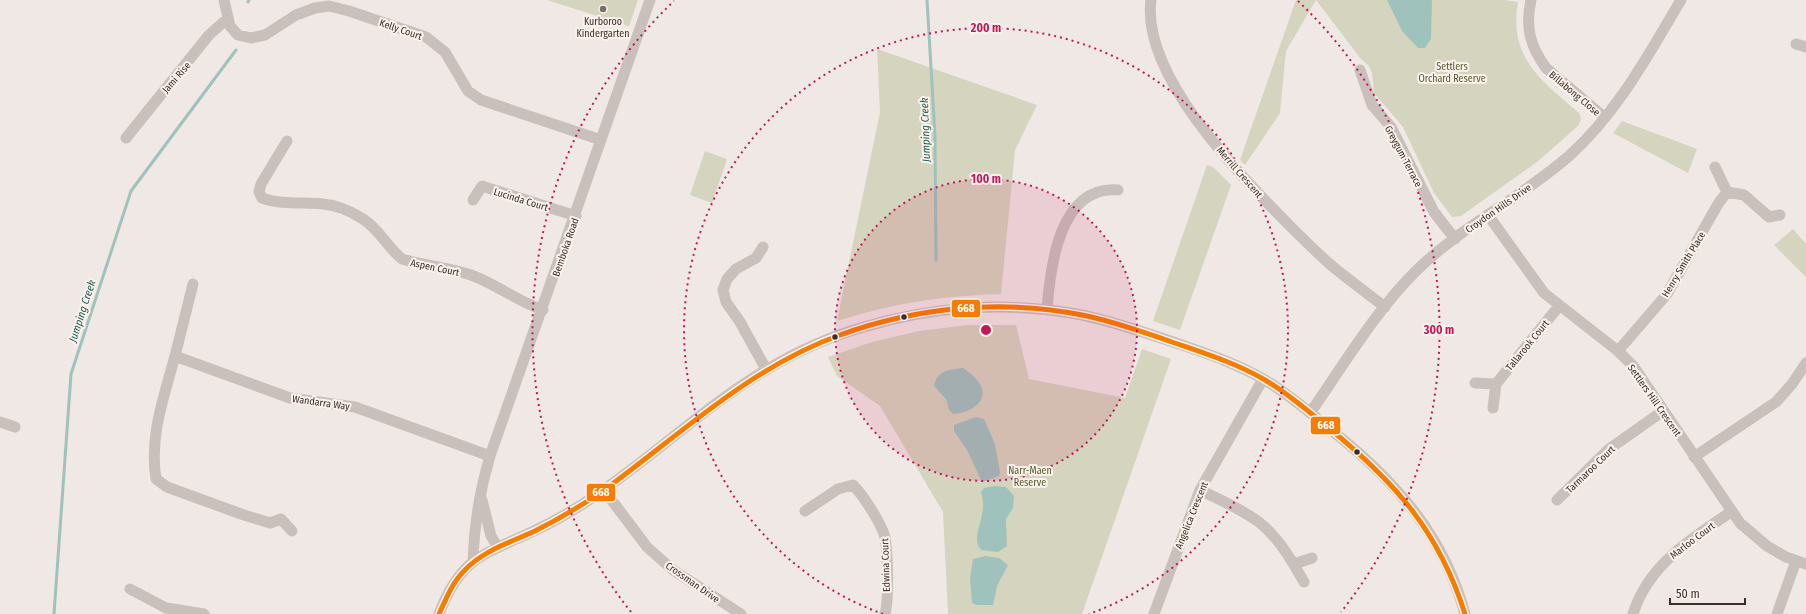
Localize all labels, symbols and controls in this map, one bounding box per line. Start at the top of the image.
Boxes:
marker: Kurboroo Kindergarten [598,4,608,14]
place label: Kurboroo Kindergarten [577,16,629,40]
street label: Kelly Court [378,17,424,43]
text: 200 m [970,21,1001,35]
street label: Jami Rise [160,60,194,96]
park label: Settlers Orchard Reserve [1418,61,1486,85]
street label: Billabong Close [1546,69,1602,119]
water label: Jumping Creek [918,97,933,163]
street label: Greygum Terrace [1382,124,1424,189]
street label: Merrill Crescent [1214,145,1265,201]
text: 100 m [971,172,1001,186]
street label: Croydon Hills Drive [1463,182,1534,236]
street label: Lucinda Court [492,186,550,214]
street label: Bemboka Road [550,216,582,278]
street label: Henry Smith Place [1660,230,1708,299]
street label: Aspen Court [409,257,461,279]
water label: Jumping Creek [66,278,99,345]
line badge: 668 [951,299,981,318]
text: 668 [957,302,975,315]
unlabelled marker [899,312,909,322]
street label: Tallarook Court [1504,317,1552,373]
centre of rings [979,323,993,337]
text: 300 m [1423,323,1454,337]
unlabelled marker [830,332,840,342]
street label: Settlers Hill Crescent [1625,362,1684,439]
street label: Wandarra Way [291,393,351,413]
line badge: 668 [1310,416,1341,435]
text: 668 [1317,419,1335,432]
street label: Tarmaroo Court [1564,443,1618,496]
unlabelled marker [1352,447,1362,457]
park label: Narr-Maen Reserve [1008,465,1052,489]
street label: Angelica Crescent [1173,479,1211,551]
line badge: 668 [586,483,616,502]
text: 668 [592,486,610,499]
street label: Marloo Court [1668,520,1718,562]
street label: Edwina Court [879,537,893,592]
street label: Crossman Drive [663,560,722,606]
scale bar [1670,580,1745,606]
text: 50 m [1676,587,1700,601]

